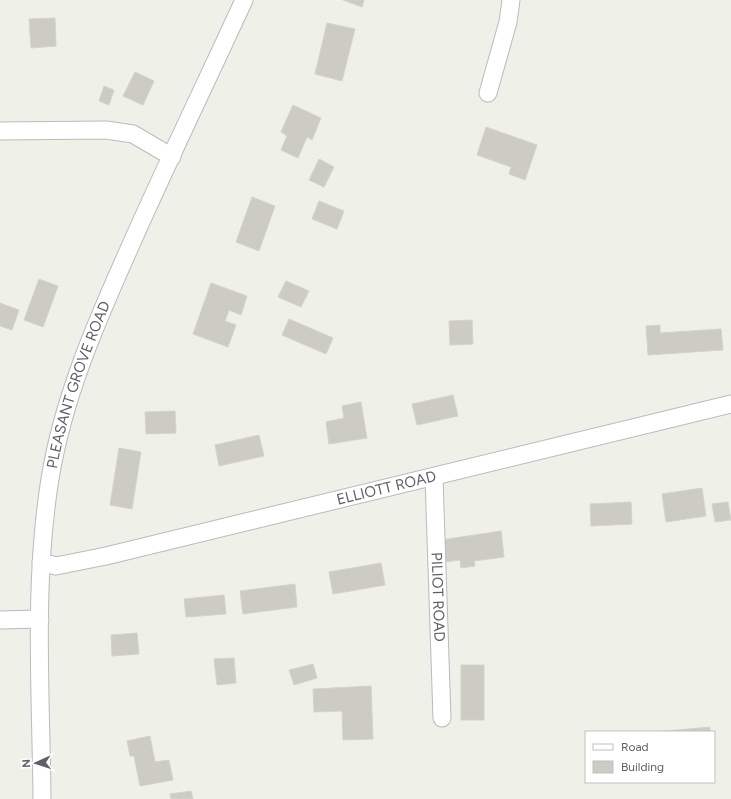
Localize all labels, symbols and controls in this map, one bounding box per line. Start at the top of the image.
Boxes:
street label: PLEASANT GROVE ROAD [43,298,114,470]
street label: ELLIOTT ROAD [335,467,438,509]
street label: PILIOT ROAD [427,552,448,642]
legend [585,731,715,783]
text: Road [621,740,649,754]
north arrow [16,743,56,783]
text: N [20,759,33,768]
text: Building [621,760,664,774]

